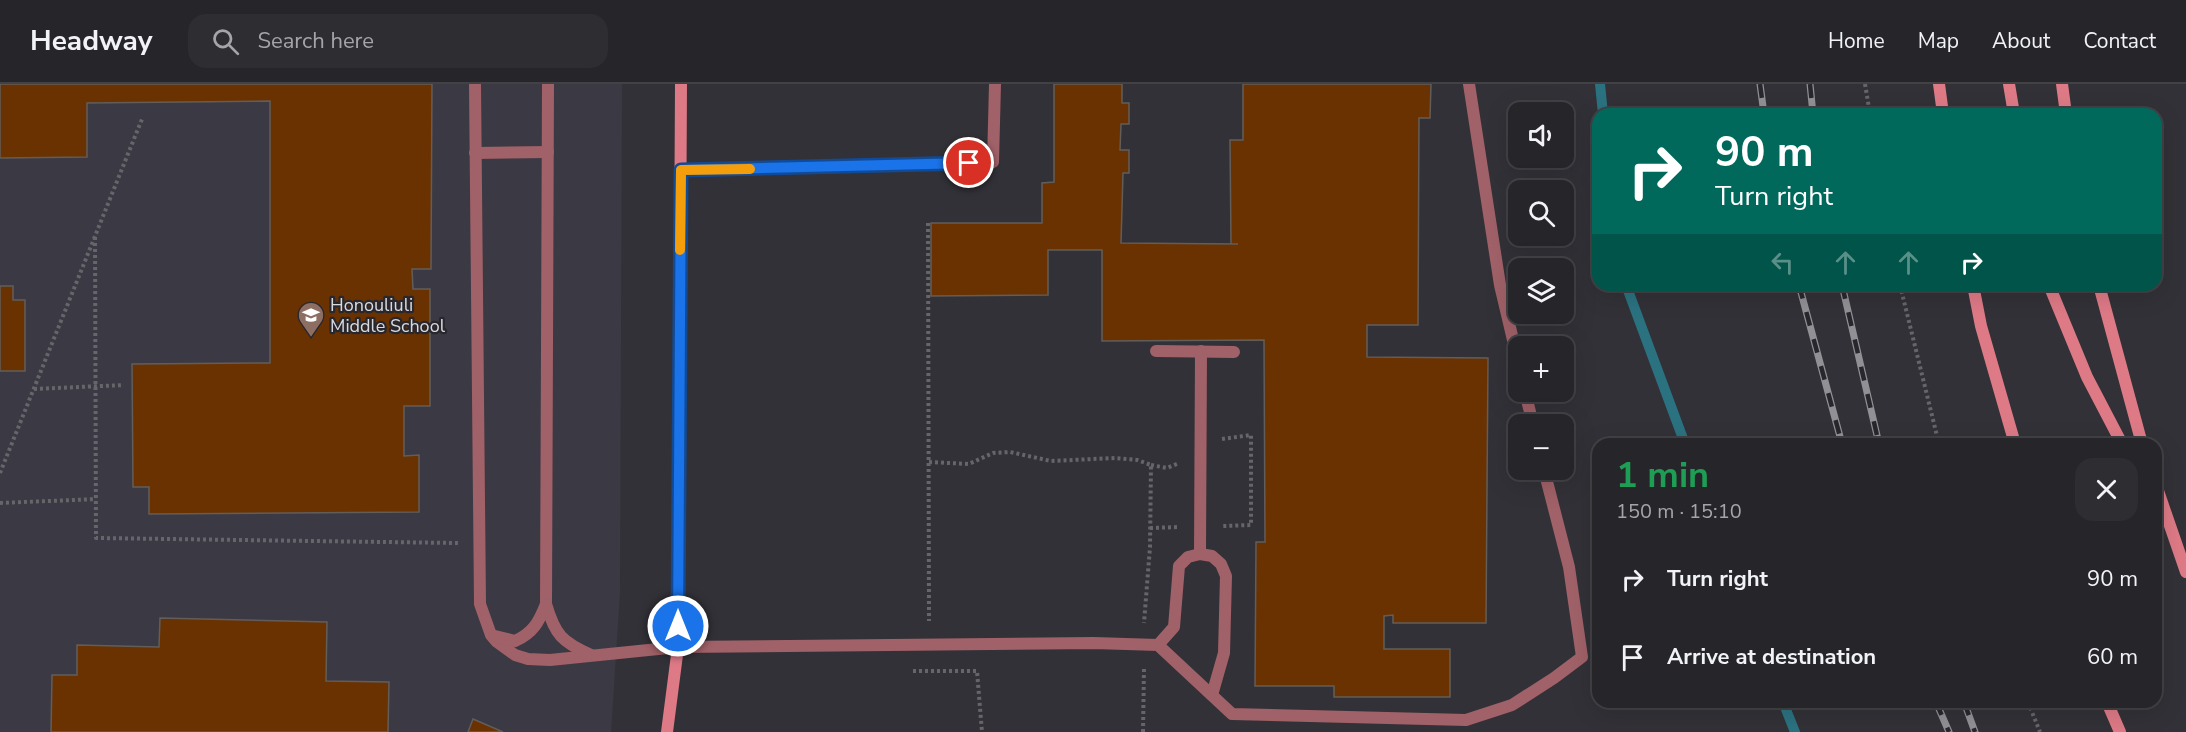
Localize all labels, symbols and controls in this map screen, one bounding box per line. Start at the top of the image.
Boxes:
search box [188,14,608,68]
text: Headway [30,22,152,60]
icon: search [209,25,242,58]
text: Search here [257,26,374,56]
text: Home [1828,27,1885,55]
text: Map [1918,27,1959,55]
text: About [1992,27,2050,55]
text: Contact [2083,27,2156,55]
map controls [1508,102,1574,480]
button: sound [1508,102,1574,168]
text: 90 m [1715,124,1814,181]
icon: right [1616,132,1694,210]
pin [943,137,994,188]
icon: arrive [952,146,985,179]
text: Turn right [1715,178,1833,215]
button: search [1508,180,1574,246]
icon: left [1766,246,1799,279]
icon: ahead [1829,246,1862,279]
icon: ahead [1892,246,1925,279]
icon: right [1955,246,1988,279]
button: layers [1508,258,1574,324]
place label: Honouliuli Middle School [330,293,446,338]
school or university icon: Honouliuli Middle School [296,300,326,338]
button: + [1508,336,1574,402]
button: − [1508,414,1574,480]
text: 1 min [1616,451,1709,500]
button: close [2075,458,2138,521]
text: 150 m · 15:10 [1616,498,1742,525]
icon: right [1616,563,1649,596]
text: Turn right [1667,564,1768,594]
text: 90 m [2087,564,2138,594]
position arrow [646,594,710,658]
icon: arrive [1616,641,1649,674]
text: Arrive at destination [1667,642,1876,672]
text: 60 m [2087,642,2138,672]

